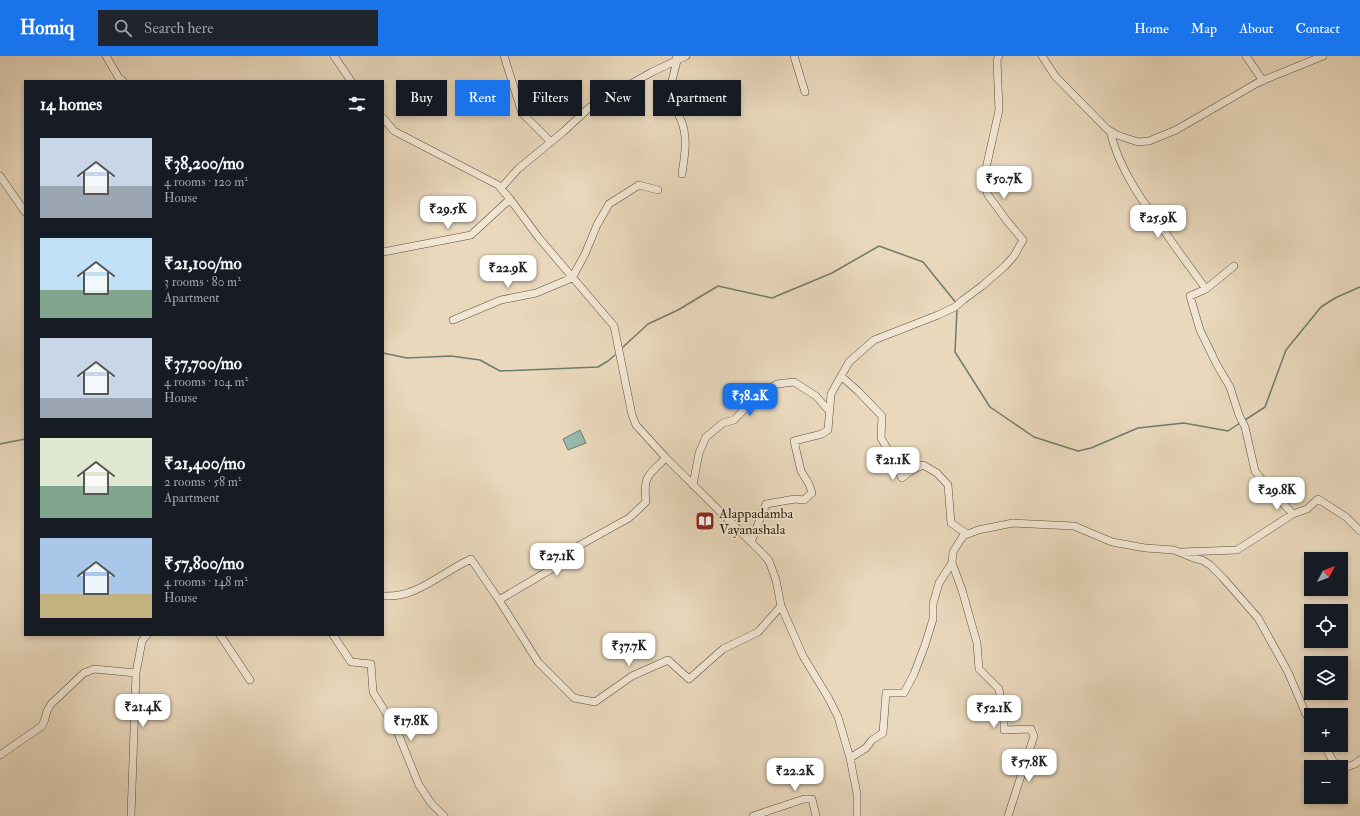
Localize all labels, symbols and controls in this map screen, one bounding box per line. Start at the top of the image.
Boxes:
search box [98,10,378,46]
text: Homiq [20,16,74,40]
icon: search [112,17,134,39]
text: Search here [144,19,213,38]
text: Home [1134,20,1169,37]
text: Map [1191,20,1217,37]
text: About [1239,20,1273,37]
text: Contact [1295,20,1340,37]
chip: Buy [396,80,447,116]
chip: Rent [455,80,510,116]
chip: Filters [518,80,582,116]
chip: New [590,80,645,116]
chip: Apartment [653,80,741,116]
icon: filters [346,93,368,115]
text: 14 homes [40,94,102,115]
text: ₹38,200/mo [164,153,244,174]
icon: home [72,154,120,202]
pin: ₹50.7K [971,166,1037,200]
text: ₹50.7K [986,171,1022,187]
text: 4 rooms · 120 m² [164,174,248,190]
text: House [164,190,197,206]
pin: ₹29.5K [415,196,481,230]
text: ₹29.5K [429,201,467,217]
pin: ₹25.9K [1125,205,1191,239]
text: ₹25.9K [1139,210,1177,226]
text: ₹21,100/mo [164,253,242,274]
icon: home [72,254,120,302]
pin: ₹22.9K [475,255,541,289]
text: ₹22.9K [489,260,527,276]
text: 3 rooms · 80 m² [164,274,241,290]
text: Apartment [164,290,220,306]
text: ₹37,700/mo [164,353,242,374]
icon: home [72,354,120,402]
text: 4 rooms · 104 m² [164,374,248,390]
pin: ₹38.2K [717,383,783,417]
text: ₹38.2K [732,388,768,404]
text: House [164,390,197,406]
pin: ₹21.1K [860,447,926,481]
text: ₹21.1K [876,452,910,468]
text: ₹21,400/mo [164,453,245,474]
icon: home [72,454,120,502]
text: 2 rooms · 58 m² [164,474,242,490]
pin: ₹29.8K [1244,477,1310,511]
text: ₹29.8K [1258,482,1296,498]
text: Apartment [164,490,220,506]
place label: Alappadamba Vayanashala [718,505,793,539]
library icon: Alappadamba Vayanashala [694,510,716,532]
pin: ₹27.1K [524,543,590,577]
text: ₹27.1K [539,548,575,564]
north arrow [1304,552,1348,596]
map controls [1304,552,1348,804]
text: ₹57,800/mo [164,553,244,574]
icon: home [72,554,120,602]
text: 4 rooms · 148 m² [164,574,248,590]
text: House [164,590,197,606]
button: locate [1304,604,1348,648]
pin: ₹37.7K [596,633,662,667]
text: ₹37.7K [611,638,647,654]
button: layers [1304,656,1348,700]
pin: ₹21.4K [110,694,176,728]
pin: ₹52.1K [961,695,1027,729]
text: ₹21.4K [124,699,162,715]
text: ₹52.1K [976,700,1012,716]
pin: ₹17.8K [378,708,444,742]
button: + [1304,708,1348,752]
text: ₹17.8K [393,713,429,729]
pin: ₹57.8K [996,749,1062,783]
text: ₹57.8K [1011,754,1047,770]
pin: ₹22.2K [762,758,828,792]
button: − [1304,760,1348,804]
text: ₹22.2K [776,763,814,779]

